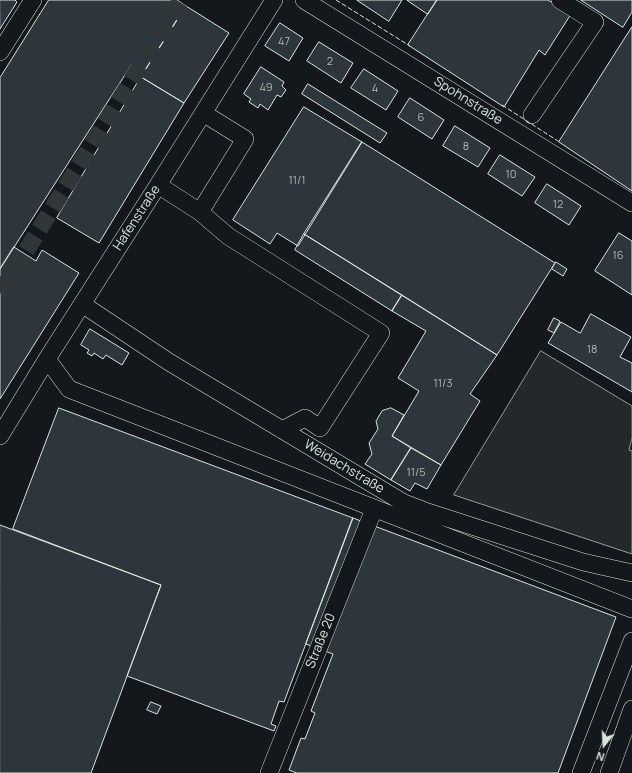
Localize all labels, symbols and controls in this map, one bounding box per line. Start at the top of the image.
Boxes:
house number: 47 [278,35,290,49]
house number: 2 [327,55,333,69]
street label: Spohnstraße [431,74,505,128]
house number: 49 [259,81,273,95]
house number: 4 [372,82,378,96]
house number: 6 [418,111,424,125]
house number: 8 [463,140,469,154]
house number: 10 [506,168,516,182]
house number: 11/1 [288,174,306,188]
street label: Hafenstraße [110,182,164,254]
house number: 12 [553,198,563,212]
house number: 16 [612,249,624,263]
house number: 18 [587,343,597,357]
house number: 11/3 [434,377,452,391]
street label: Weidachstraße [301,437,387,497]
house number: 11/5 [406,466,426,480]
street label: Straße 20 [303,611,339,671]
north arrow [584,725,624,765]
text: N [594,749,606,765]

